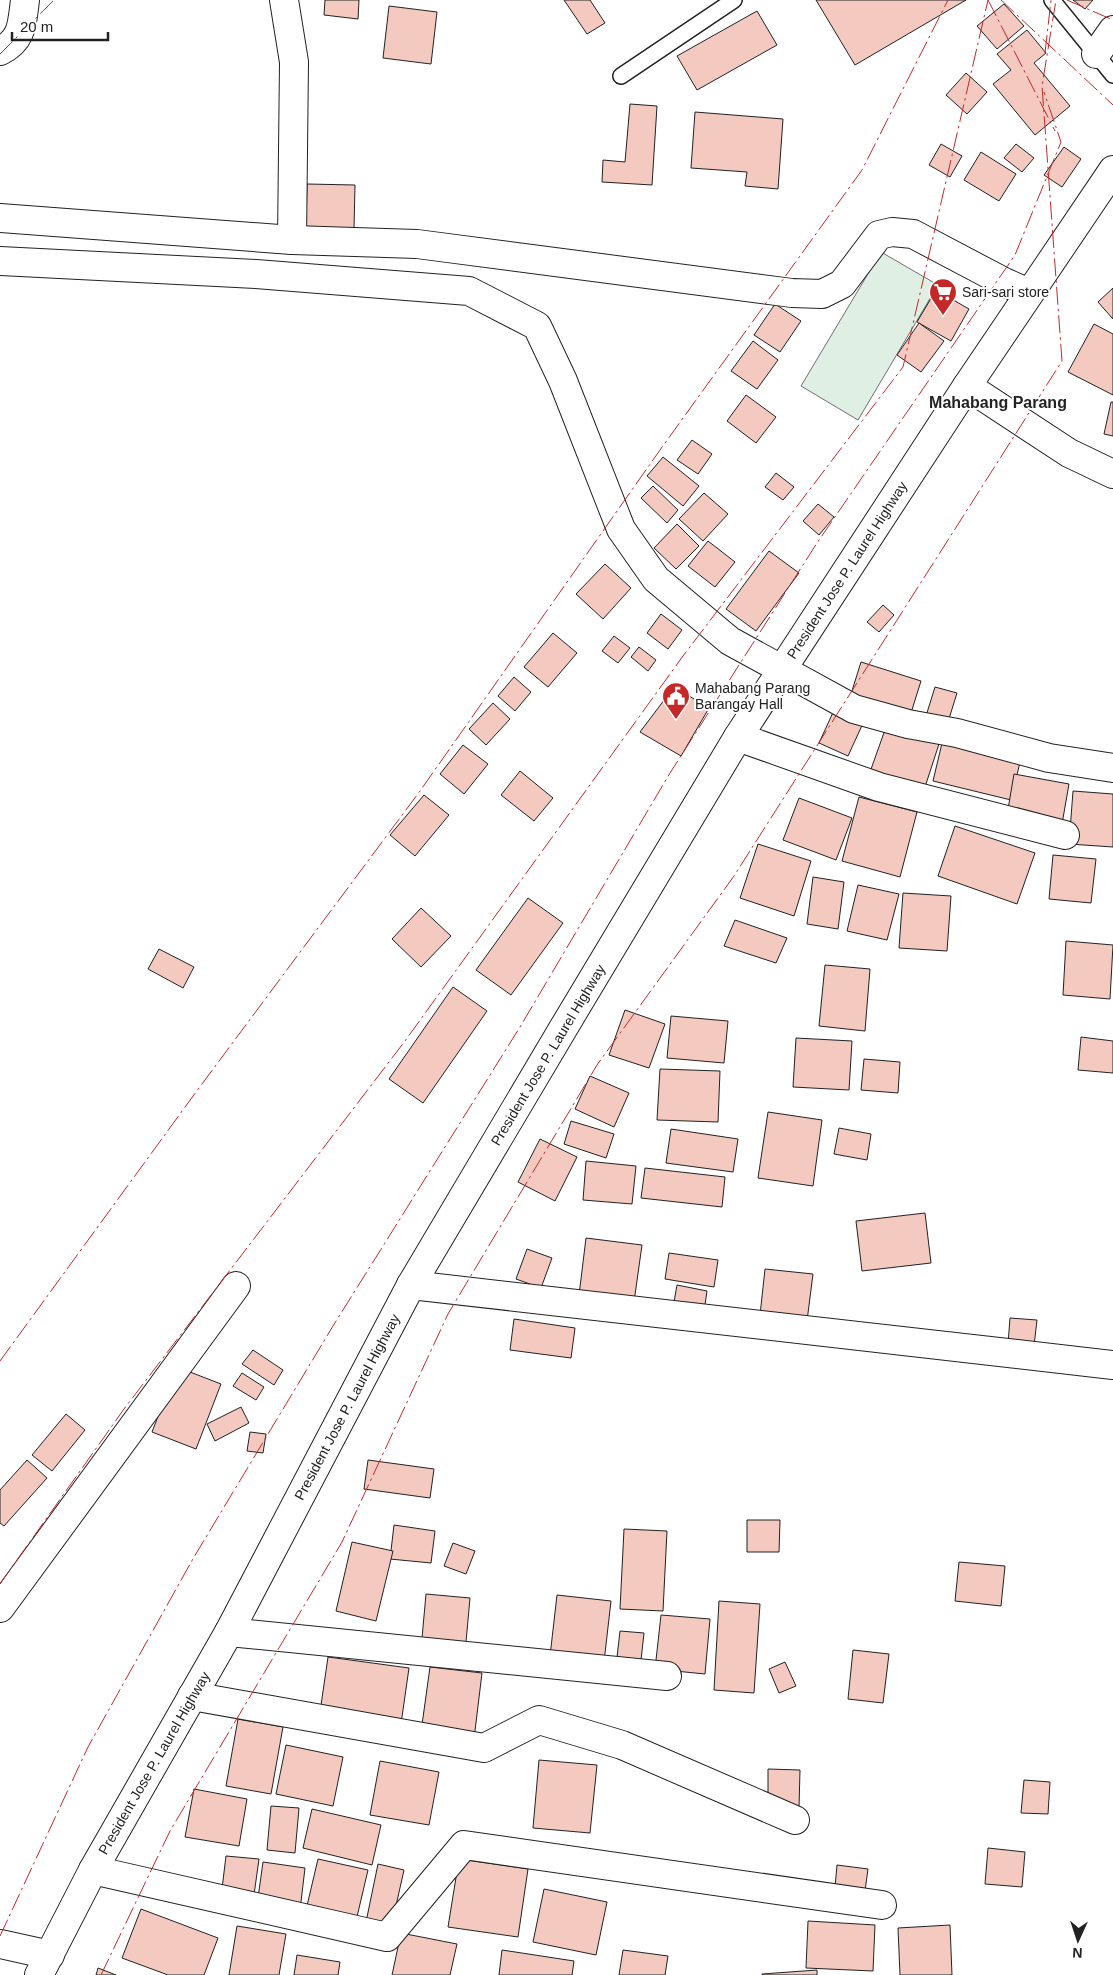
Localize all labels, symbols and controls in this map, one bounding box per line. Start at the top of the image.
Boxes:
scale bar [12,10,109,42]
text: 20 m [20,18,53,35]
supermarket icon: Sari-sari store [928,277,958,316]
place label: Sari-sari store [962,284,1049,300]
district label: Mahabang Parang [929,394,1067,411]
street label: President Jose P. Laurel Highway [784,478,910,662]
place label: Mahabang Parang Barangay Hall [695,680,810,712]
public building icon: Mahabang Parang Barangay Hall [661,681,691,720]
street label: President Jose P. Laurel Highway [487,962,609,1148]
street label: President Jose P. Laurel Highway [291,1311,403,1503]
street label: President Jose P. Laurel Highway [95,1669,213,1857]
north arrow [1053,1915,1103,1965]
text: N [1072,1945,1083,1961]

